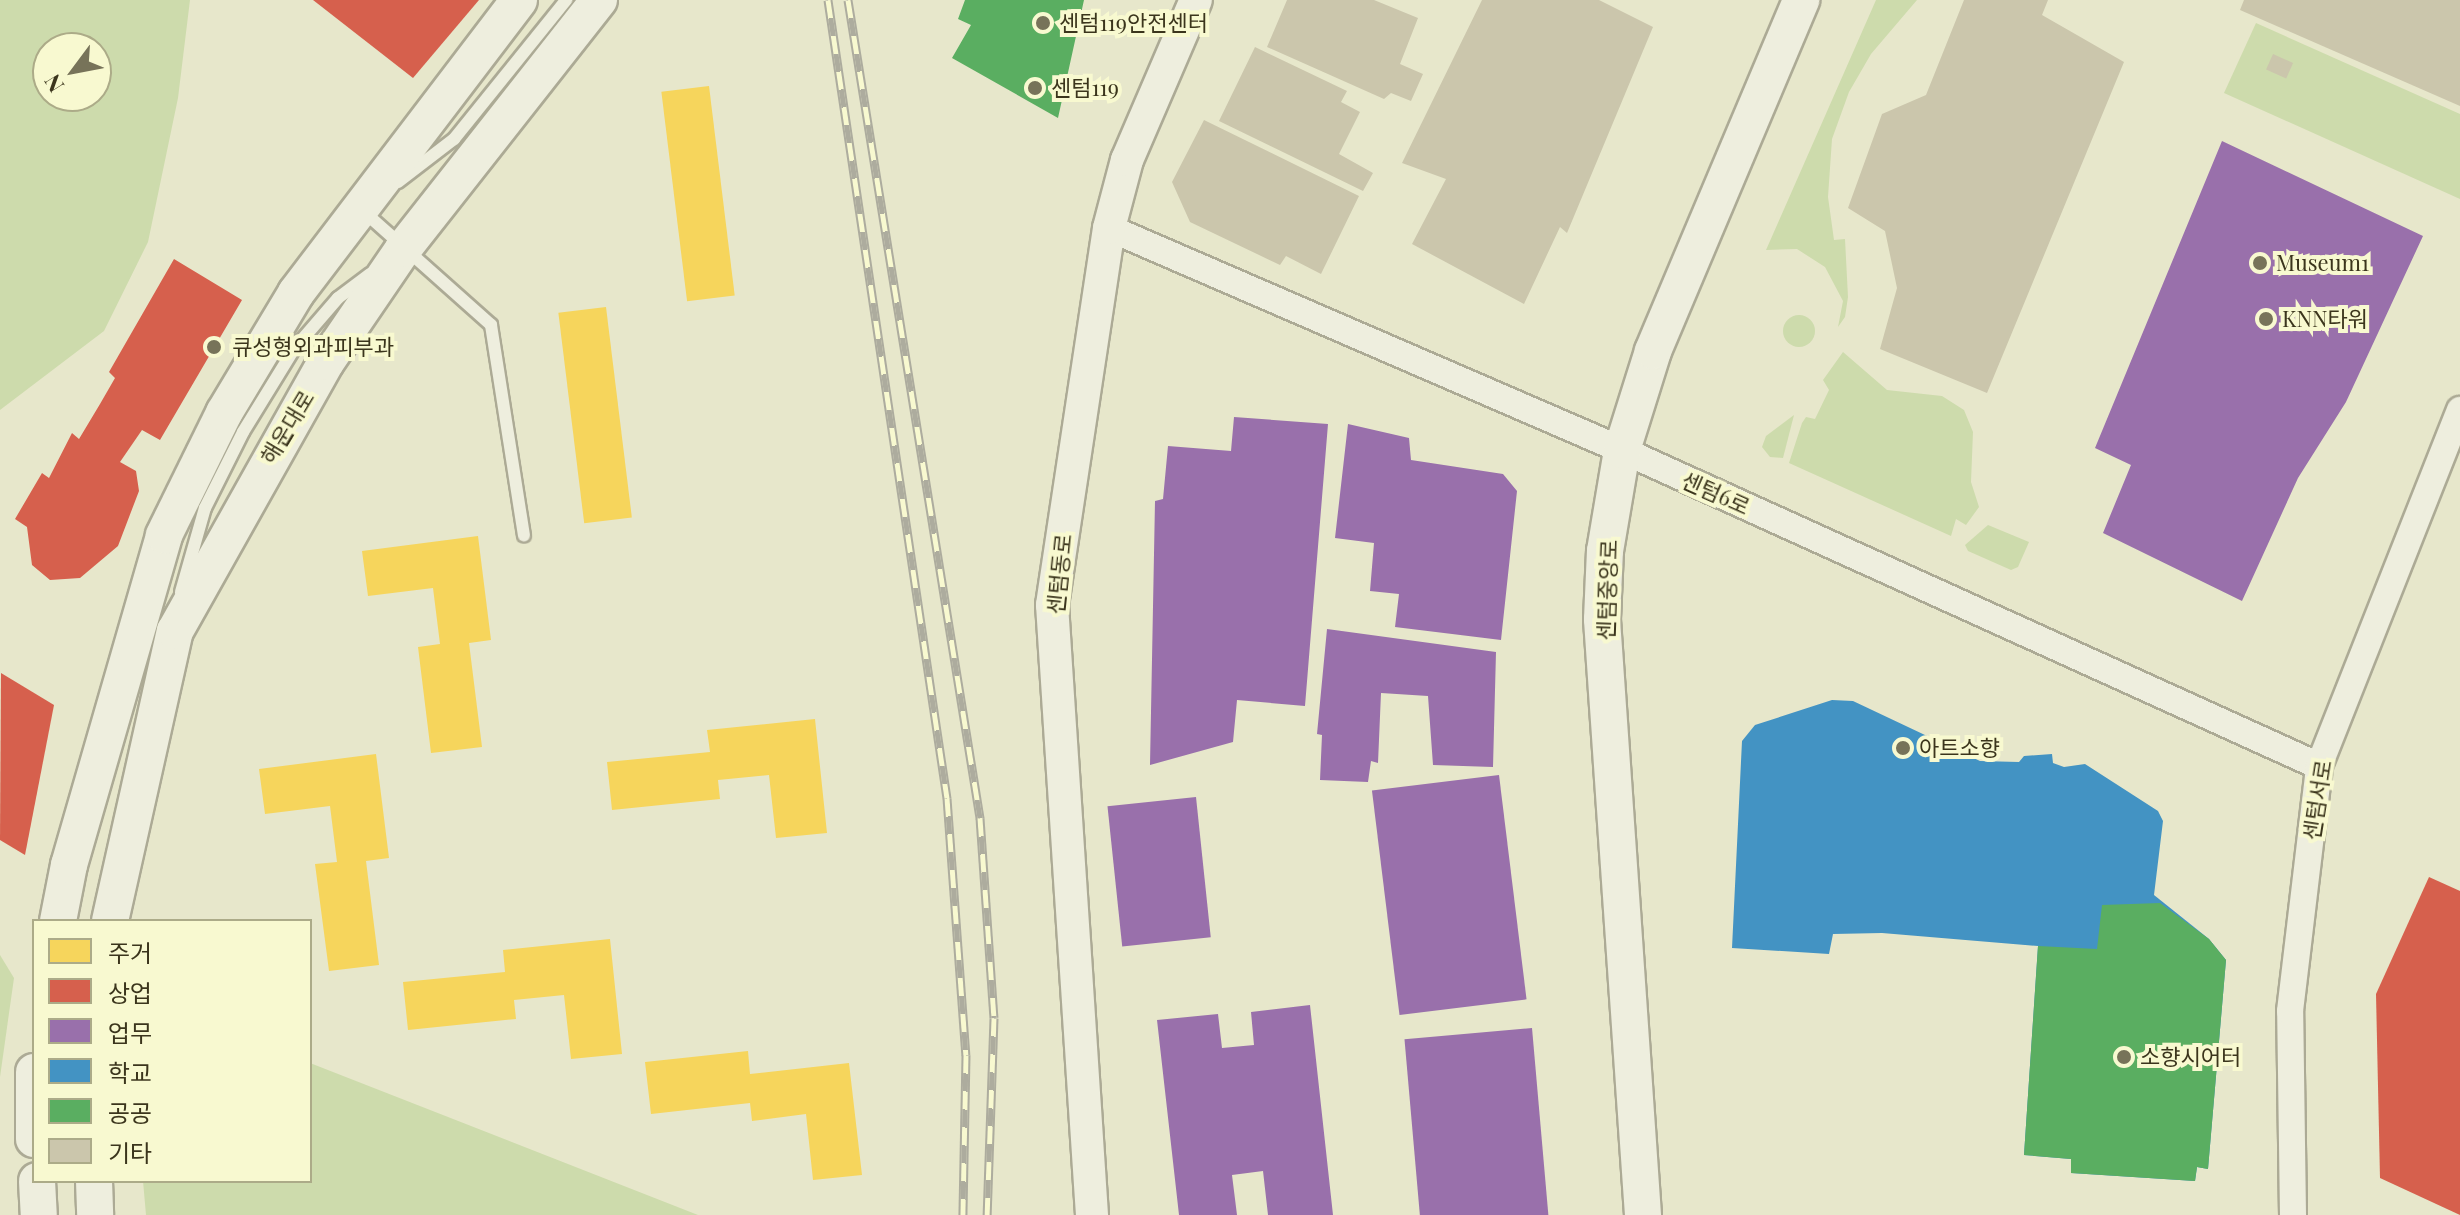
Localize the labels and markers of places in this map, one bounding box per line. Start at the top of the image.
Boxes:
place label: 센텀119안전센터 [1059,10,1208,36]
marker: 센텀119안전센터 [1034,14,1052,32]
place label: 센텀119 [1051,75,1119,101]
marker: 센텀119 [1026,79,1044,97]
place label: Museum1 [2276,250,2369,276]
marker: Museum1 [2251,254,2269,272]
place label: KNN타워 [2282,306,2368,332]
marker: KNN타워 [2257,310,2275,328]
place label: 큐성형외과피부과 [232,334,394,360]
marker: 큐성형외과피부과 [203,336,225,358]
place label: 아트소향 [1919,735,2000,761]
marker: 아트소향 [1894,739,1912,757]
place label: 소향시어터 [2140,1044,2241,1070]
marker: 소향시어터 [2115,1048,2133,1066]

